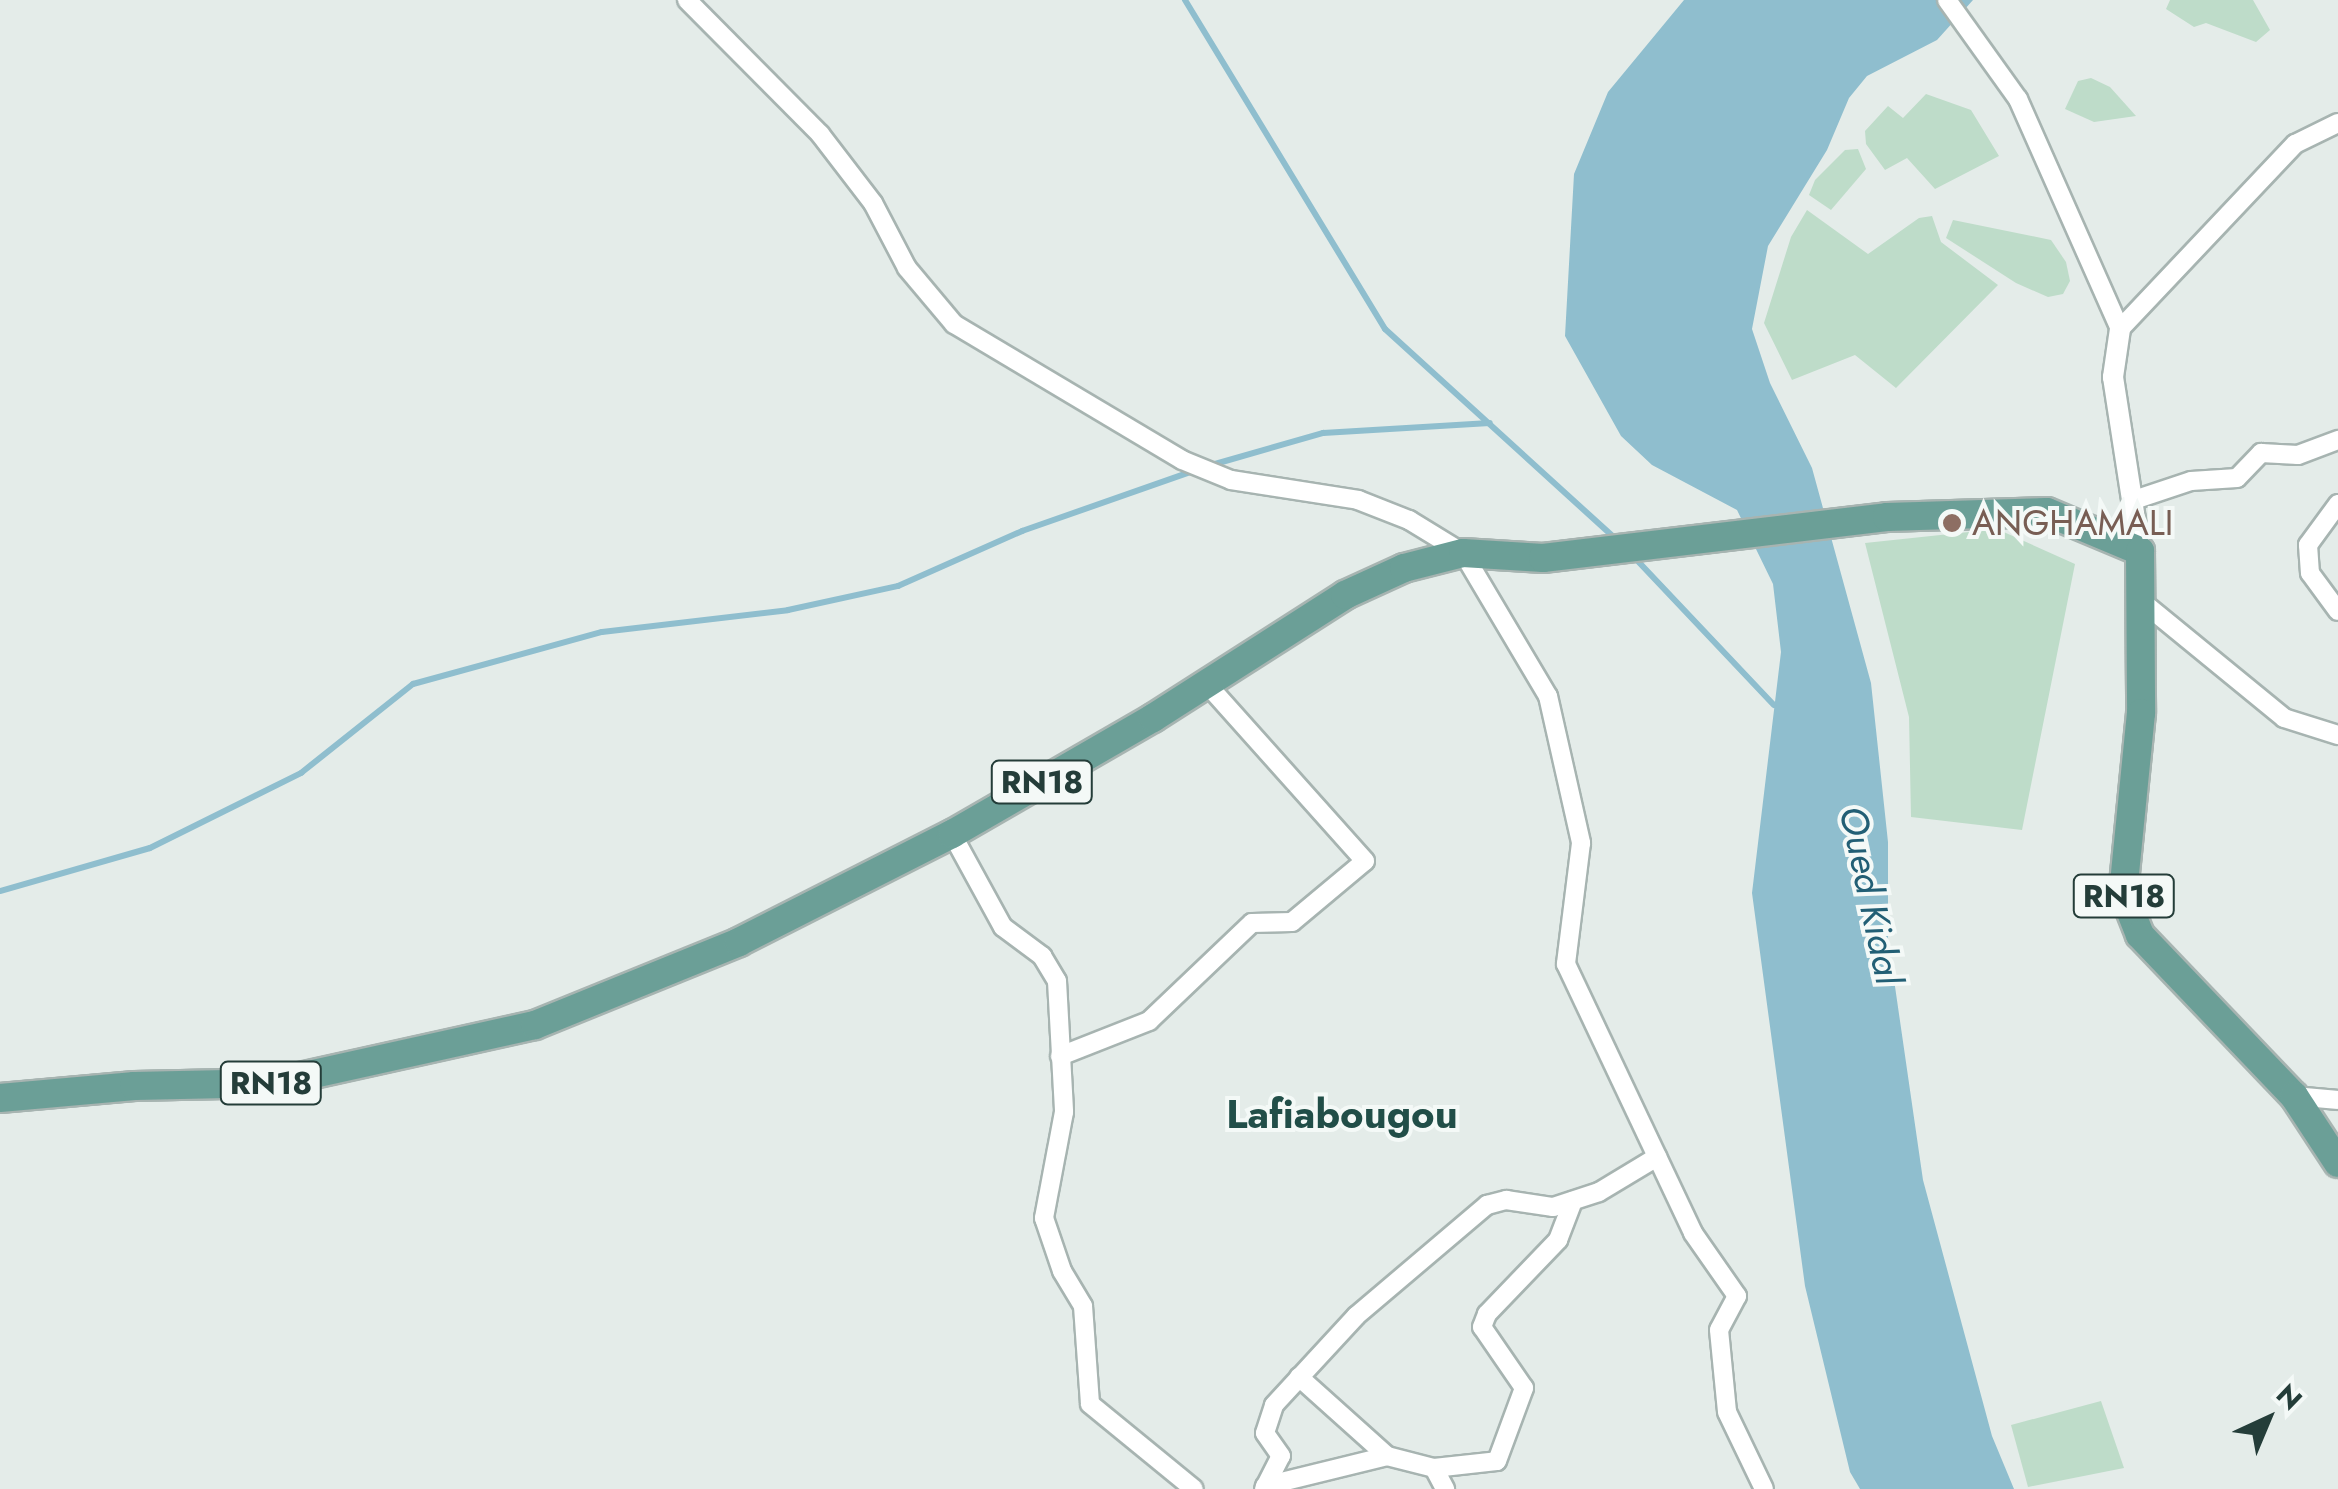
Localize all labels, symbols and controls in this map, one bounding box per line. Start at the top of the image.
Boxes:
place label: ANGHAMALI [1972,502,2173,544]
marker: ANGHAMALI [1941,512,1963,534]
road number: RN18 [990,755,1094,809]
water label: Oued Kidal [1830,802,1912,988]
road number: RN18 [2072,869,2176,923]
road number: RN18 [218,1056,324,1110]
district label: Lafiabougou [1226,1090,1458,1138]
north arrow [2218,1369,2318,1469]
text: N [2267,1375,2311,1420]

